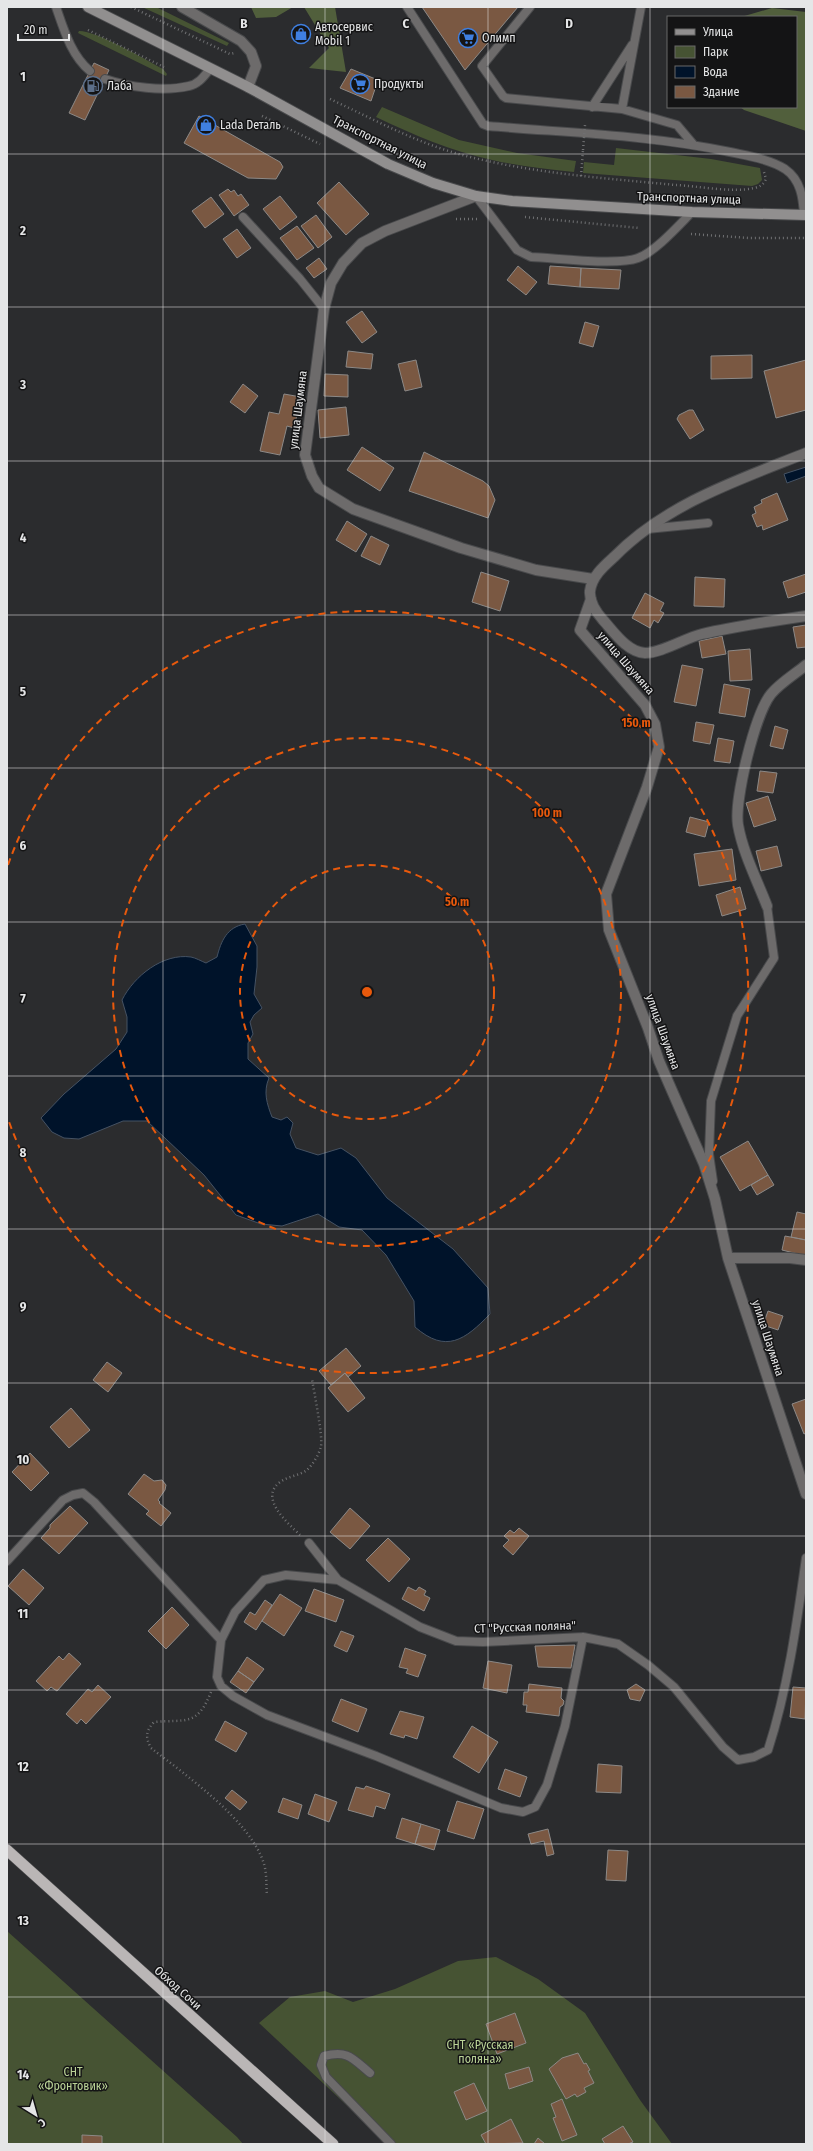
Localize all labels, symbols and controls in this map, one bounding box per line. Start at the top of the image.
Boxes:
scale bar [18,16,69,42]
text: B [240,16,248,31]
text: C [403,16,410,31]
text: D [565,16,573,31]
legend [667,16,797,108]
place label: Автосервис Mobil 1 [315,20,373,48]
text: 20 m [24,23,48,37]
shop icon: Автосервис Mobil 1 [290,23,312,45]
text: Улица [702,25,733,39]
supermarket icon: Олимп [457,27,479,49]
place label: Олимп [482,31,516,45]
text: Парк [703,45,729,59]
text: Вода [703,65,728,79]
text: 1 [20,69,26,84]
supermarket icon: Продукты [349,73,371,95]
fuel station icon: Лаба [82,75,104,97]
place label: Продукты [374,77,424,91]
place label: Лаба [107,79,132,93]
text: Здание [703,85,739,99]
street label: Транспортная улица [330,112,430,172]
shop icon: Lada Dеталь [195,114,217,136]
place label: Lada Dеталь [220,118,281,132]
street label: Транспортная улица [637,189,741,207]
text: 2 [19,223,26,238]
street label: улица Шаумяна [286,370,310,450]
text: 3 [19,377,26,392]
text: 4 [20,530,27,545]
street label: улица Шаумяна [595,628,657,698]
text: 5 [20,684,26,699]
text: 150 m [621,716,651,730]
text: 100 m [532,806,562,820]
text: 6 [20,838,27,853]
text: 50 m [445,895,469,909]
centre of rings [360,985,374,999]
text: 7 [20,991,26,1006]
street label: улица Шаумяна [643,992,683,1072]
text: 8 [20,1145,27,1160]
street label: улица Шаумяна [749,1298,787,1378]
text: 9 [20,1299,27,1314]
text: 10 [17,1452,29,1467]
text: 11 [18,1606,28,1621]
street label: СТ "Русская поляна" [474,1618,576,1636]
text: 12 [17,1759,29,1774]
text: 13 [17,1913,29,1928]
street label: Обход Сочи [152,1963,204,2013]
park label: СНТ «Русская поляна» [446,2038,514,2066]
park label: СНТ «Фронтовик» [38,2065,108,2093]
text: 14 [17,2067,29,2082]
north arrow [16,2095,56,2135]
text: С [35,2116,48,2130]

